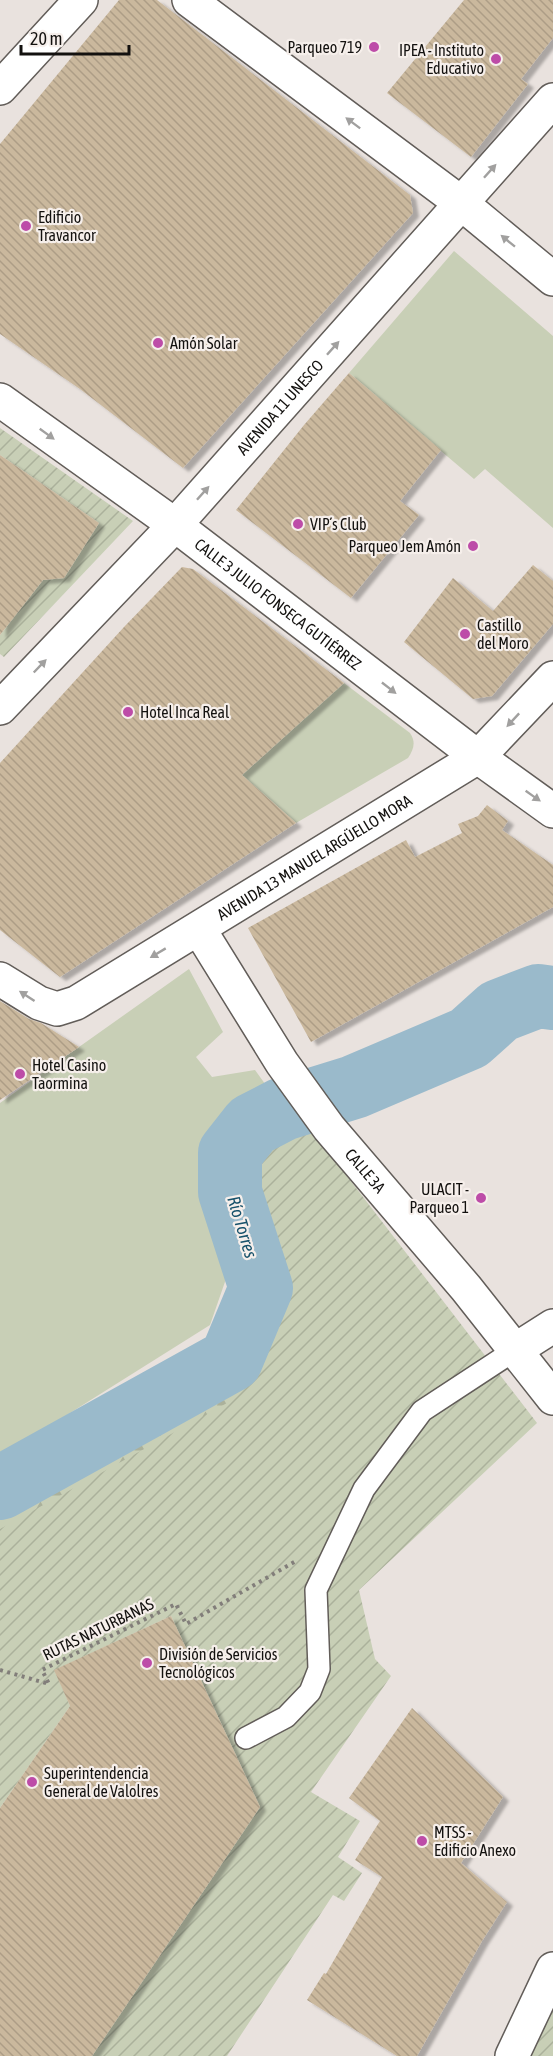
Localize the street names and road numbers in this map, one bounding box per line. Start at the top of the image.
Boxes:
street label: AVENIDA 11 UNESCO [233,356,327,458]
street label: CALLE 3 JULIO FONSECA GUTIÉRREZ [191,535,365,673]
street label: AVENIDA 13 MANUEL ARGÜELLO MORA [214,791,415,924]
street label: CALLE 3A [342,1145,389,1196]
street label: RUTAS NATURBANAS [40,1594,157,1664]

